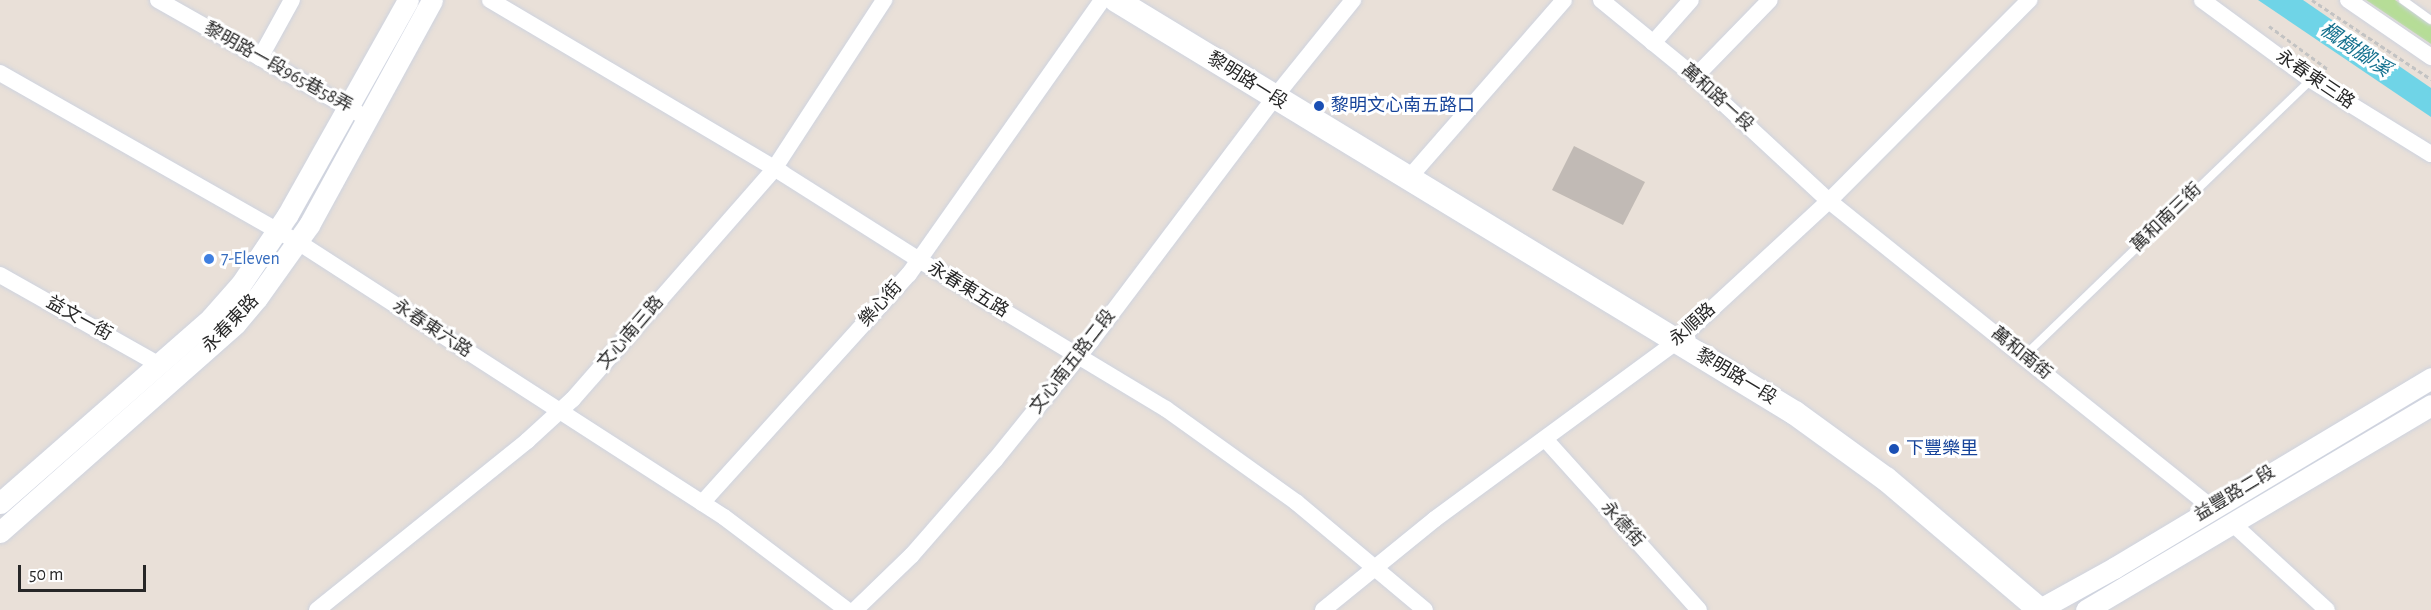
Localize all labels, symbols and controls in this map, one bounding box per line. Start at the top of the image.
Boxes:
street label: 黎明路一段965巷58弄 [200,18,356,118]
water label: 楓樹腳溪 [2315,18,2395,82]
street label: 永春東三路 [2272,46,2358,114]
street label: 黎明路一段 [1203,48,1291,114]
street label: 萬和路一段 [1676,60,1758,136]
place label: 黎明文心南五路口 [1331,95,1475,117]
marker: 黎明文心南五路口 [1312,99,1326,113]
street label: 萬和南三街 [2127,179,2207,257]
place label: 7-Eleven [221,248,280,270]
marker: 7-Eleven [202,252,216,266]
street label: 永春東五路 [924,258,1012,322]
street label: 樂心街 [855,277,907,331]
street label: 永春東路 [198,291,264,357]
street label: 益文一街 [42,292,116,346]
street label: 文心南三路 [593,292,669,374]
street label: 永春東六路 [388,295,476,363]
street label: 永順路 [1666,299,1720,351]
street label: 文心南五路二段 [1026,306,1120,418]
street label: 萬和南街 [1986,323,2056,385]
street label: 黎明路一段 [1692,345,1780,409]
place label: 下豐樂里 [1906,438,1978,460]
marker: 下豐樂里 [1887,442,1901,456]
street label: 益豐路二段 [2191,462,2279,526]
street label: 永德街 [1596,498,1648,552]
scale bar [21,553,148,591]
text: 50 m [29,566,63,584]

